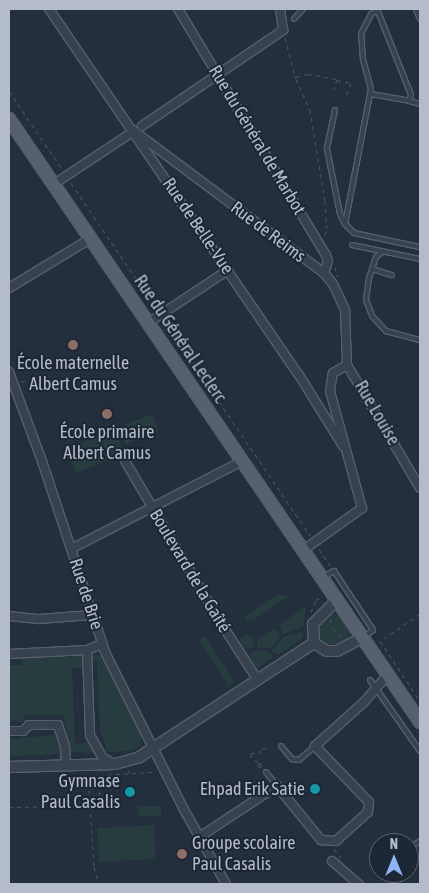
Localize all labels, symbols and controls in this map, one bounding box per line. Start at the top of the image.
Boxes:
street label: Rue du Général de Marbot [204,61,310,219]
street label: Rue de Belle-Vue [158,174,238,278]
street label: Rue de Reims [226,197,310,267]
street label: Rue du Général Leclerc [129,271,231,407]
marker: École maternelle Albert Camus [67,339,79,351]
place label: École maternelle Albert Camus [17,353,129,396]
street label: Rue Louise [350,377,404,449]
marker: École primaire Albert Camus [101,408,113,420]
place label: École primaire Albert Camus [60,422,154,464]
street label: Boulevard de la Gaîté [145,505,235,637]
street label: Rue de Brie [64,556,108,632]
place label: Gymnase Paul Casalis [41,771,120,814]
place label: Ehpad Erik Satie [200,778,305,800]
marker: Ehpad Erik Satie [309,783,321,795]
marker: Gymnase Paul Casalis [124,786,136,798]
place label: Groupe scolaire Paul Casalis [192,833,295,876]
north arrow [369,833,419,883]
text: N [390,836,398,852]
marker: Groupe scolaire Paul Casalis [176,848,188,860]

